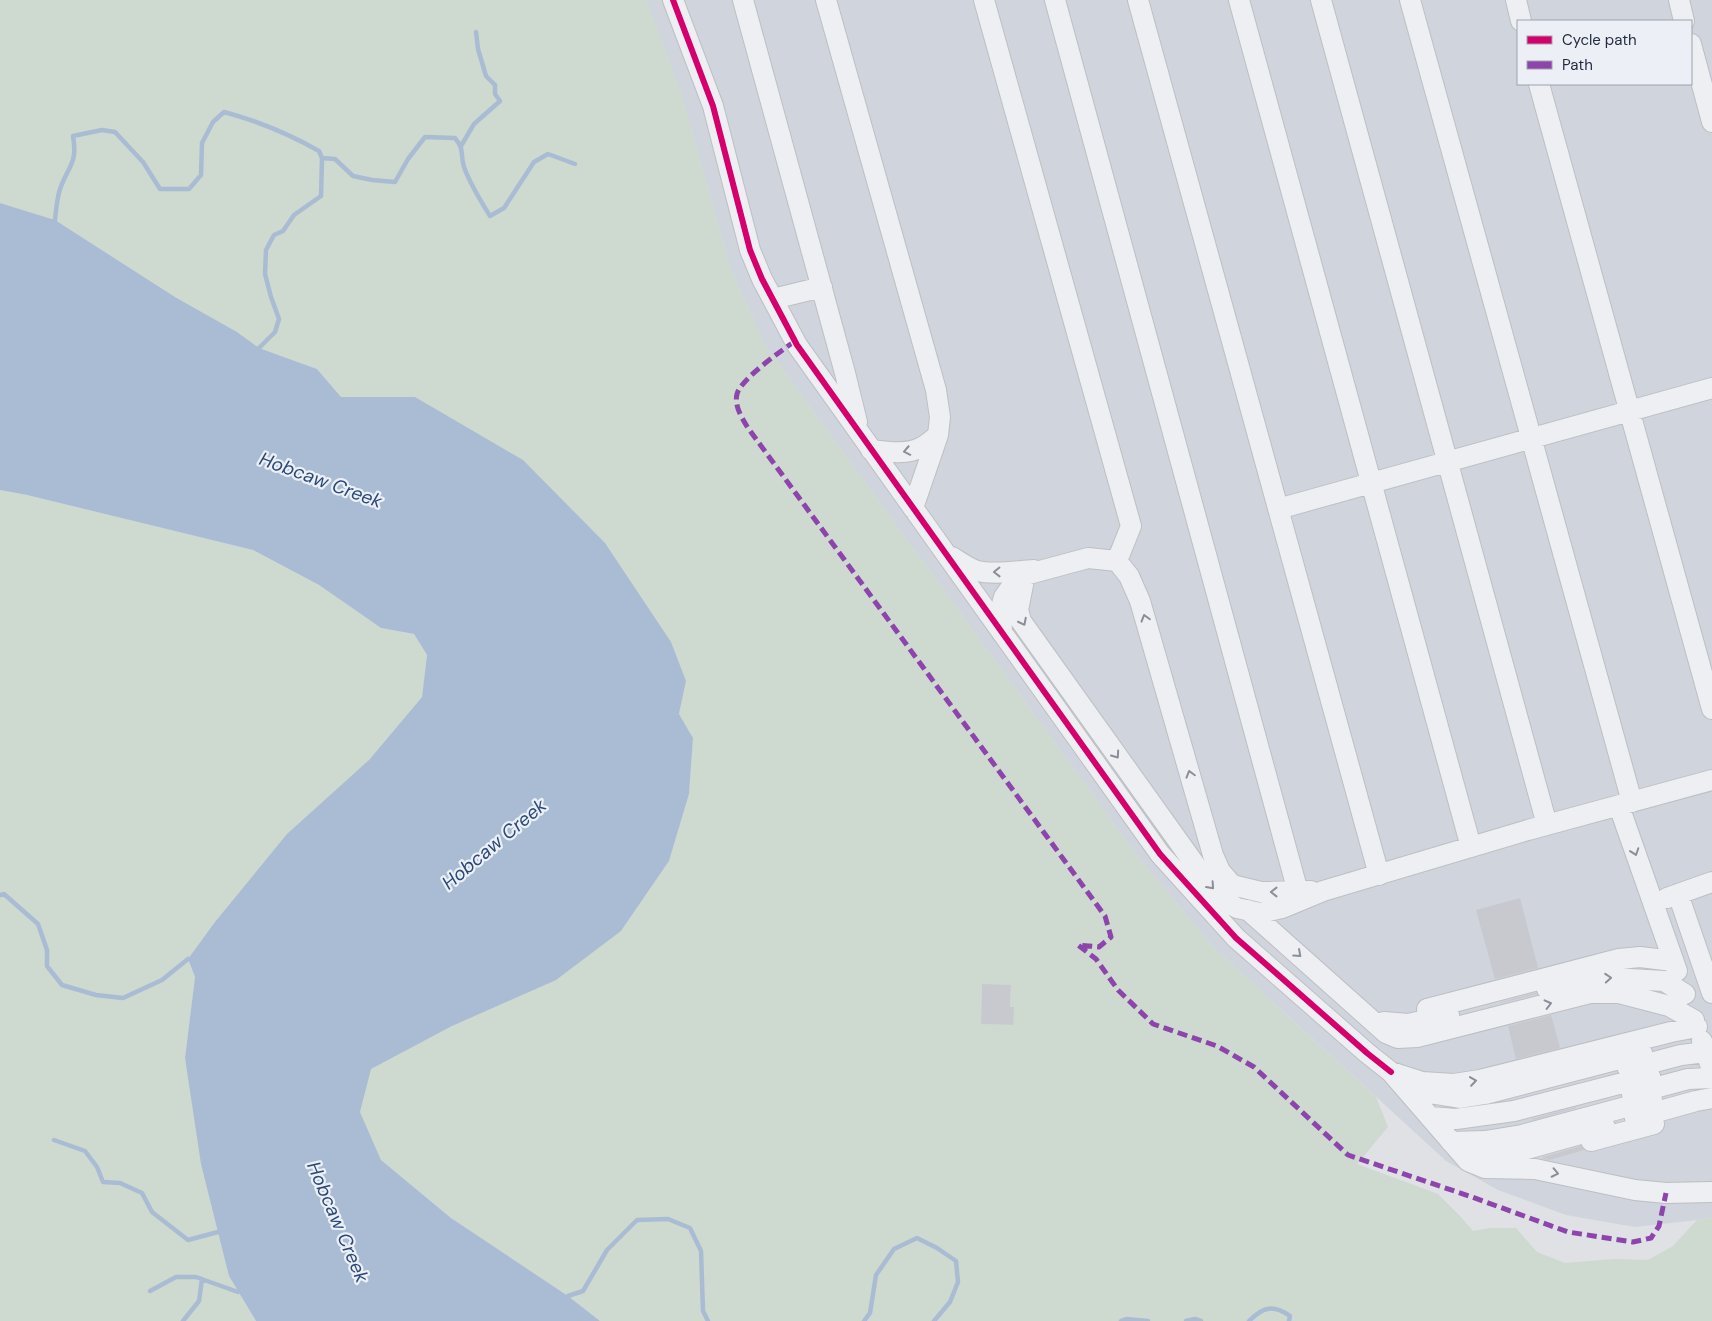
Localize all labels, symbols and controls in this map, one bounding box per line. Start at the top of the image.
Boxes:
legend [1517,20,1692,85]
text: Cycle path [1562,30,1637,50]
text: Path [1562,55,1593,75]
one-way arrow [903,445,911,456]
water label: Hobcaw Creek [256,446,386,514]
one-way arrow [992,567,1000,577]
one-way arrow [1140,614,1150,623]
one-way arrow [1017,616,1027,625]
one-way arrow [1110,749,1119,758]
one-way arrow [1185,771,1195,779]
water label: Hobcaw Creek [437,793,552,895]
one-way arrow [1629,847,1639,855]
one-way arrow [1205,881,1214,890]
one-way arrow [1270,887,1278,897]
one-way arrow [1292,949,1301,958]
one-way arrow [1604,973,1612,984]
one-way arrow [1543,999,1551,1009]
one-way arrow [1470,1076,1478,1087]
water label: Hobcaw Creek [301,1158,375,1287]
one-way arrow [1551,1167,1560,1178]

